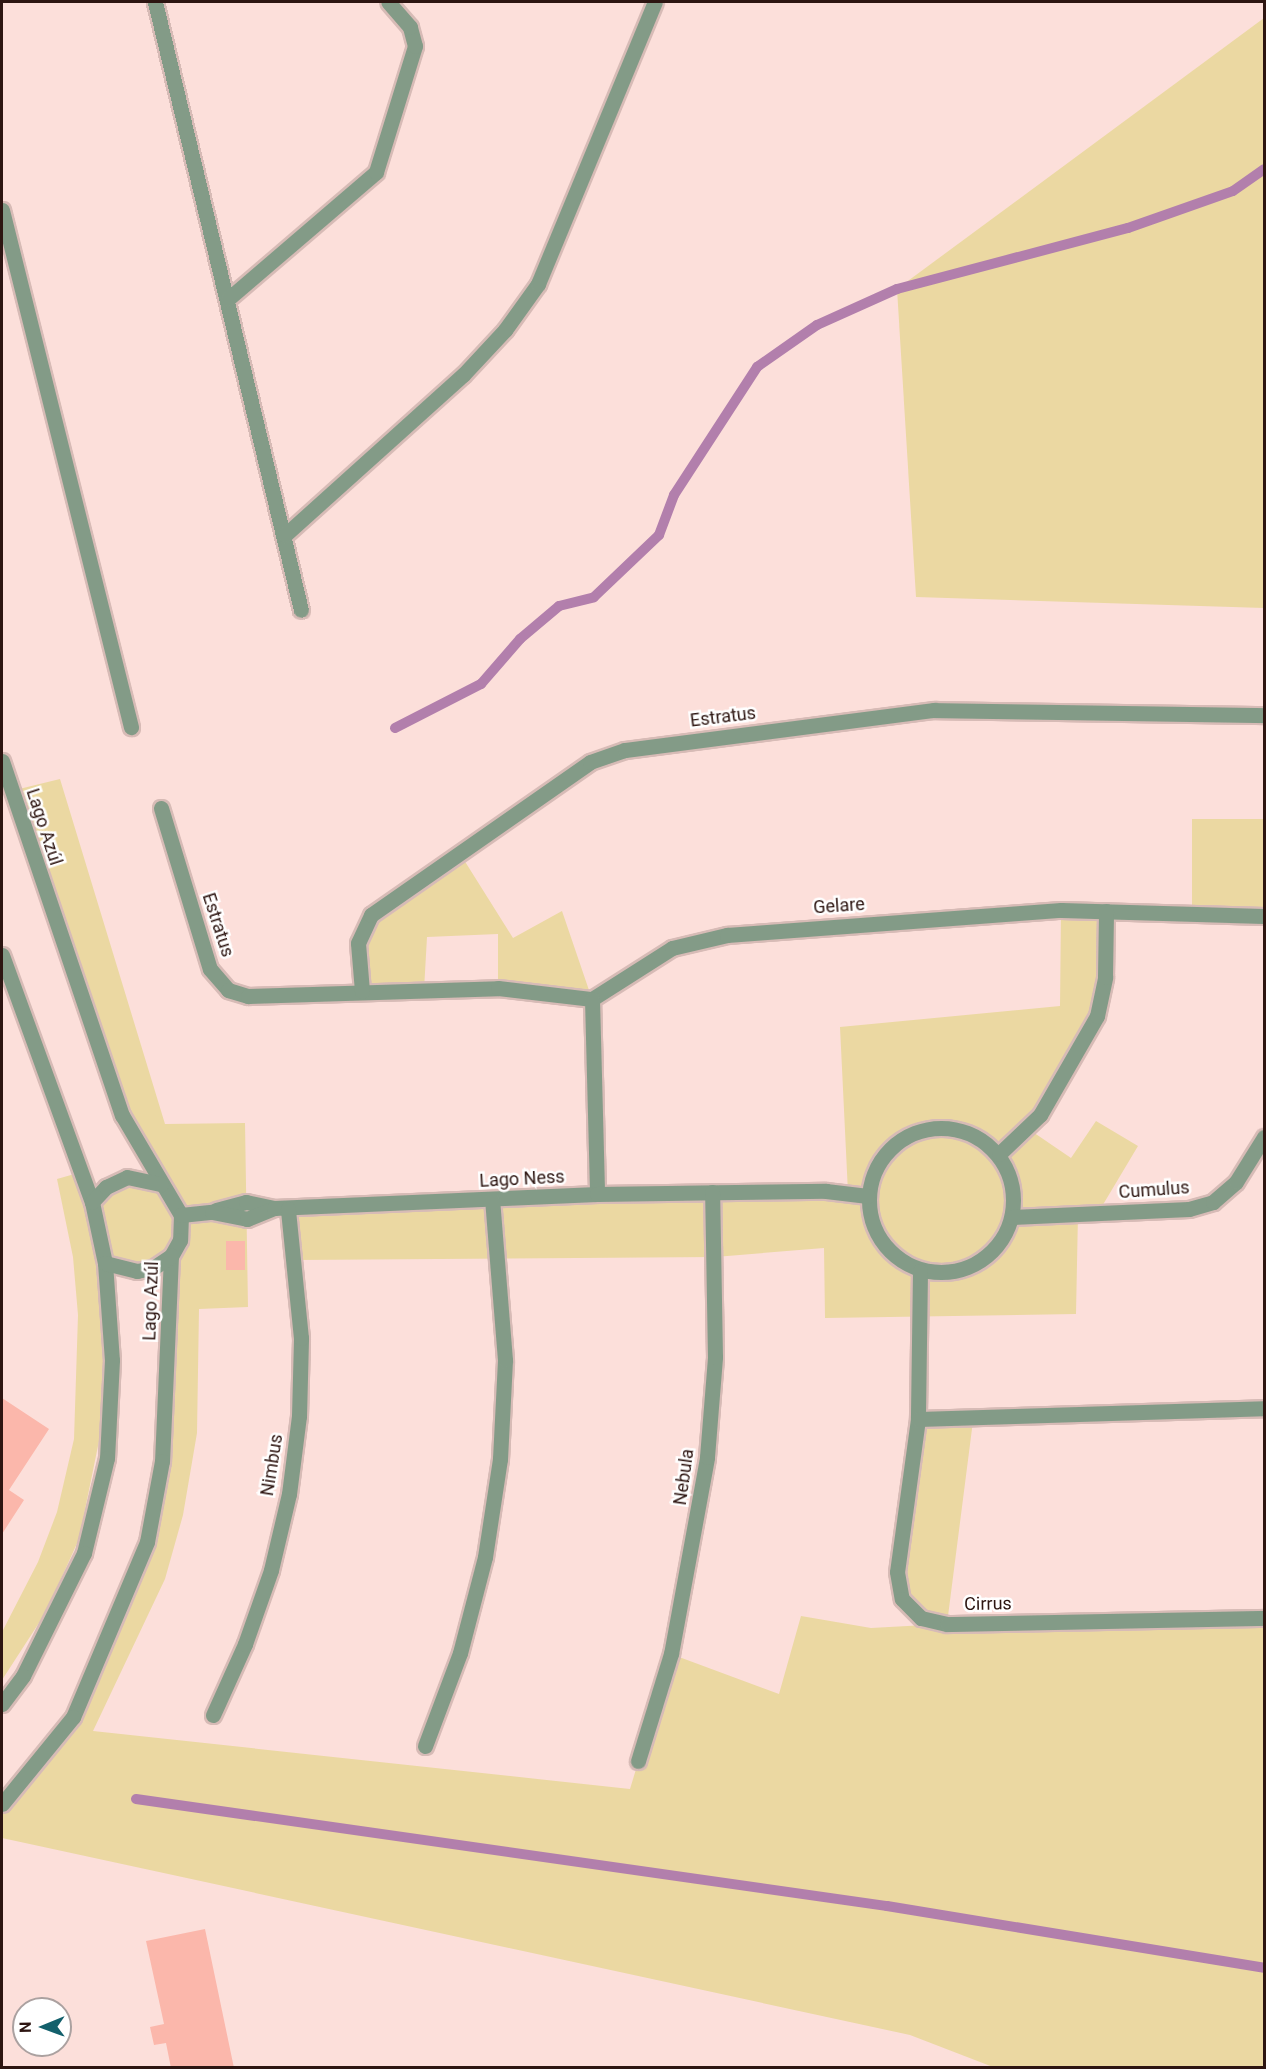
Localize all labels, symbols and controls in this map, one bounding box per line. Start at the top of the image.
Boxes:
street label: Estratus [689,702,757,732]
street label: Lago Azúl [21,786,67,868]
street label: Estratus [198,890,238,960]
street label: Gelare [813,893,865,919]
street label: Lago Ness [479,1166,565,1192]
street label: Cumulus [1118,1177,1190,1203]
street label: Lago Azúl [139,1261,163,1341]
street label: Nimbus [256,1433,288,1497]
street label: Nebula [669,1447,699,1507]
street label: Cirrus [964,1593,1012,1615]
north arrow [12,1997,72,2057]
text: N [16,2021,35,2033]

